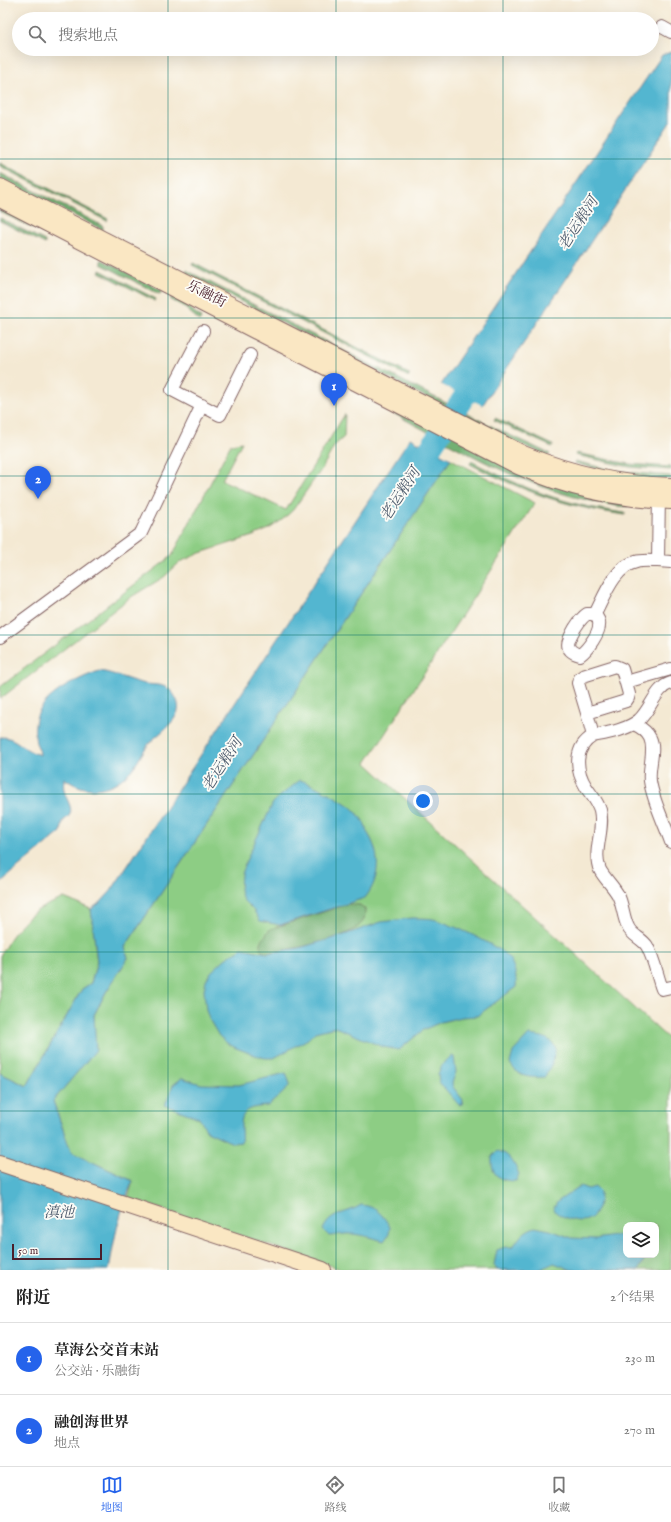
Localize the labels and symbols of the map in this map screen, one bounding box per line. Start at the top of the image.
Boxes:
water label: 老运粮河 [554,190,604,254]
street label: 乐融街 [184,276,229,311]
pin: 1 [321,373,347,406]
water label: 老运粮河 [376,461,426,525]
pin: 2 [25,466,51,499]
water label: 老运粮河 [198,731,248,795]
your location [413,791,433,811]
water label: 滇池 [44,1203,76,1222]
scale bar [12,1242,102,1261]

